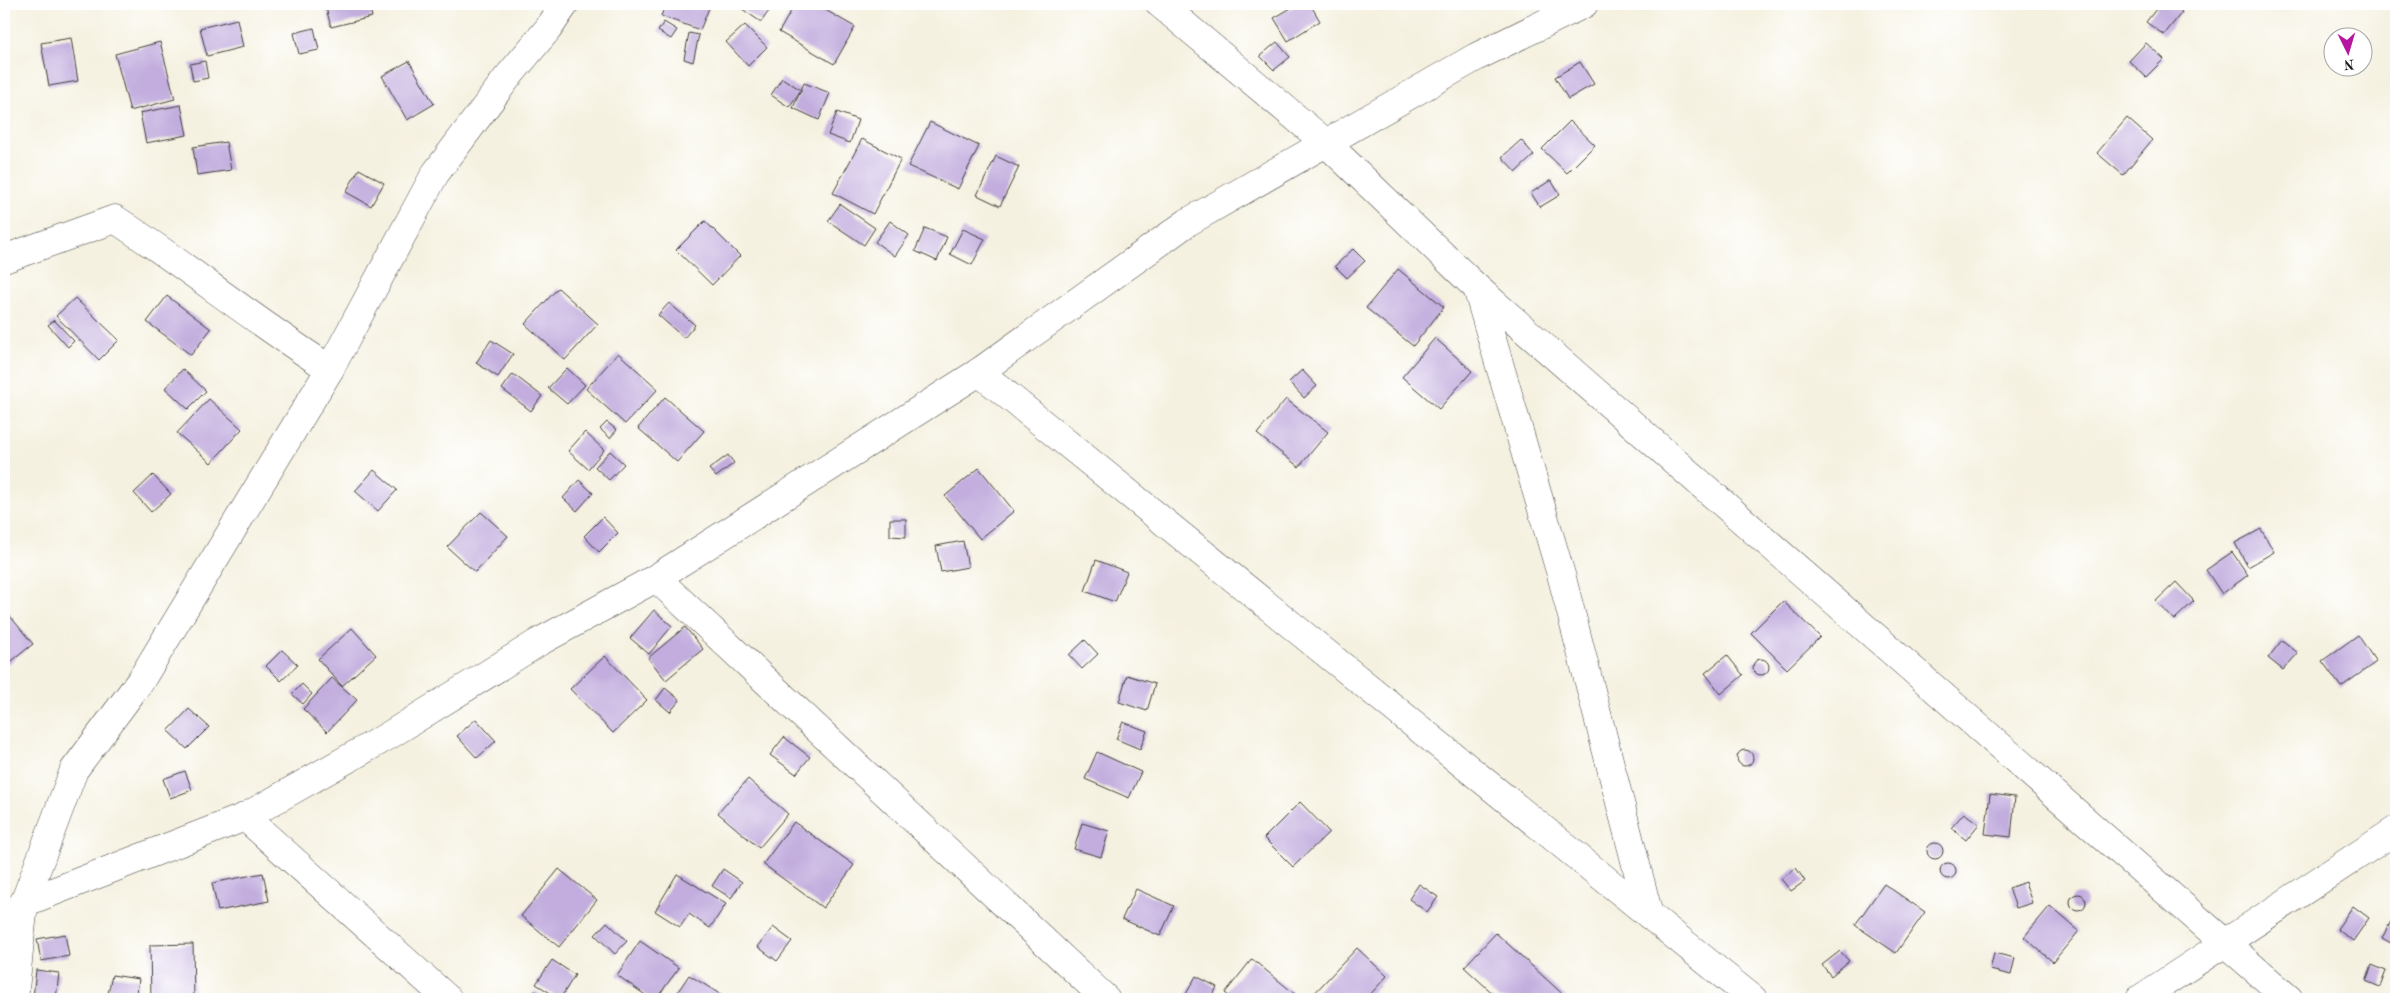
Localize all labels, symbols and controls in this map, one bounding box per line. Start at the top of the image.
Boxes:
north arrow [2322,28,2372,78]
text: N [2343,57,2355,71]

